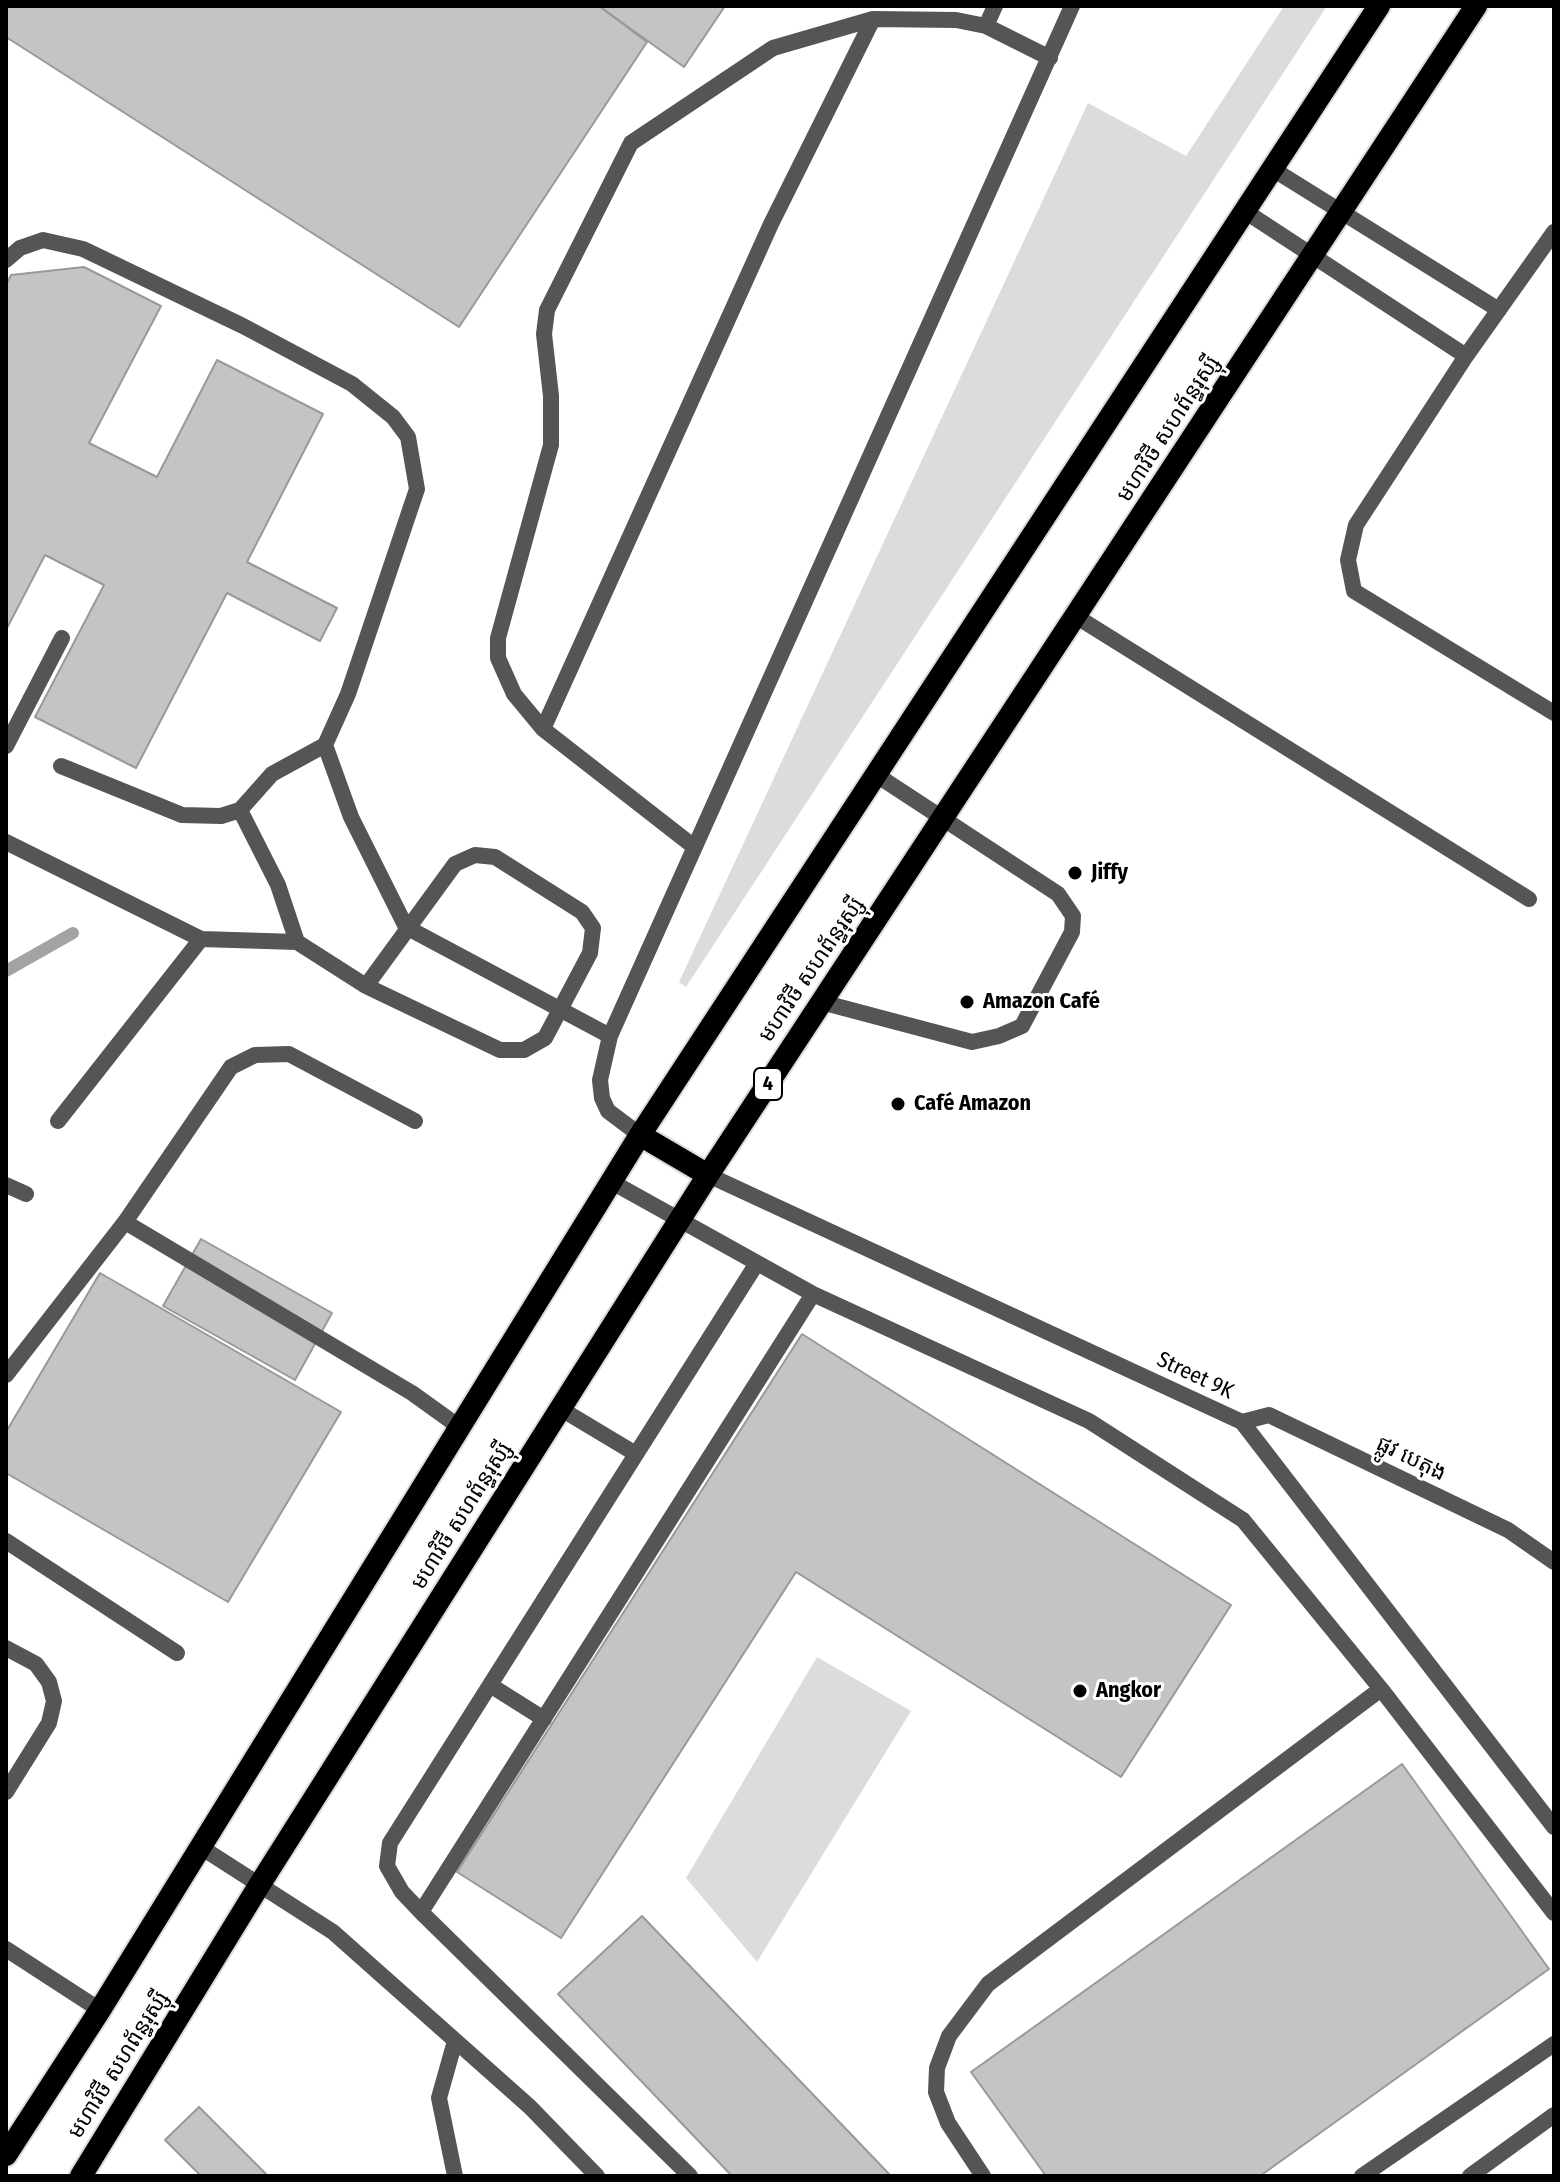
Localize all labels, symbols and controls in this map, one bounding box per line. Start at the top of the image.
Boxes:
street label: មហាវិថី សហព័ន្ធរុស្ស៊ី [1112,351,1226,507]
place label: Jiffy [1091,860,1128,886]
marker: Jiffy [1066,864,1084,882]
street label: មហាវិថី សហព័ន្ធរុស្ស៊ី [754,892,870,1048]
place label: Amazon Café [983,989,1100,1015]
marker: Amazon Café [958,993,976,1011]
road number: 4 [754,1068,782,1100]
place label: Café Amazon [914,1091,1031,1117]
marker: Café Amazon [889,1095,907,1113]
street label: Street 9K [1152,1347,1238,1405]
street label: ផ្លូវ បេតុង [1372,1431,1450,1487]
street label: មហាវិថី សហព័ន្ធរុស្ស៊ី [406,1437,518,1595]
place label: Angkor [1096,1678,1161,1704]
marker: Angkor [1071,1682,1089,1700]
street label: មហាវិថី សហព័ន្ធរុស្ស៊ី [63,1986,175,2144]

